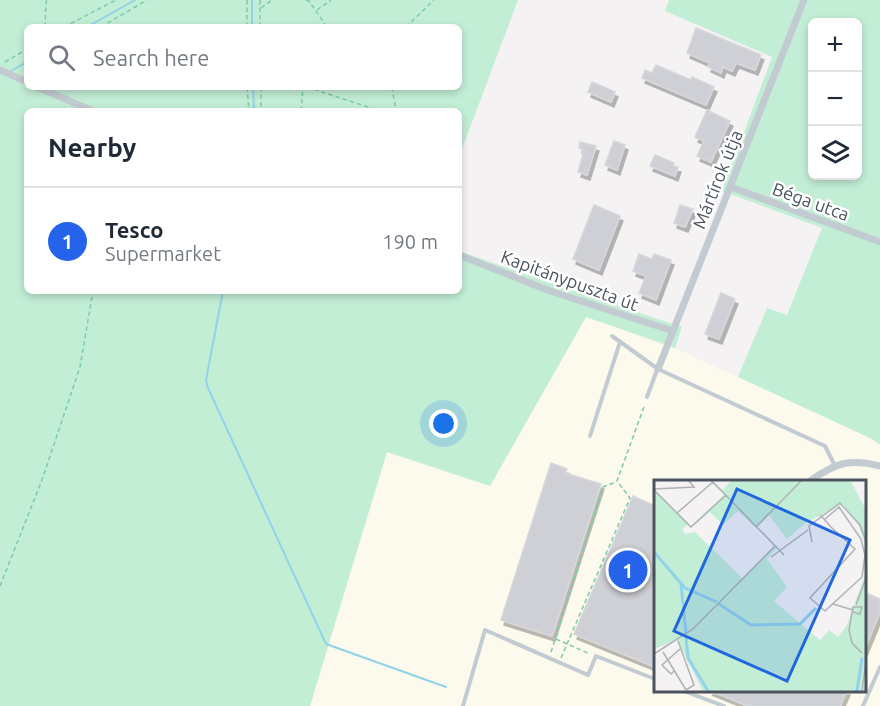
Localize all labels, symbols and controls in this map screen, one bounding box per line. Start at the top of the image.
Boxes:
map controls [808,18,862,180]
button: + [808,18,862,72]
search box [24,24,462,90]
icon: search [45,41,78,74]
text: Search here [93,45,209,70]
button: − [808,72,862,126]
button: layers [808,126,862,180]
street label: Mártírok útja [688,127,746,231]
text: Nearby [48,133,136,162]
street label: Béga utca [770,178,852,224]
text: Tesco [105,217,163,242]
text: 1 [62,230,73,253]
text: 190 m [382,230,438,253]
text: Supermarket [105,242,221,265]
street label: Kapitánypuszta út [499,246,641,314]
your location [429,409,458,438]
inset map [654,480,865,691]
pin: 1 [608,548,648,592]

